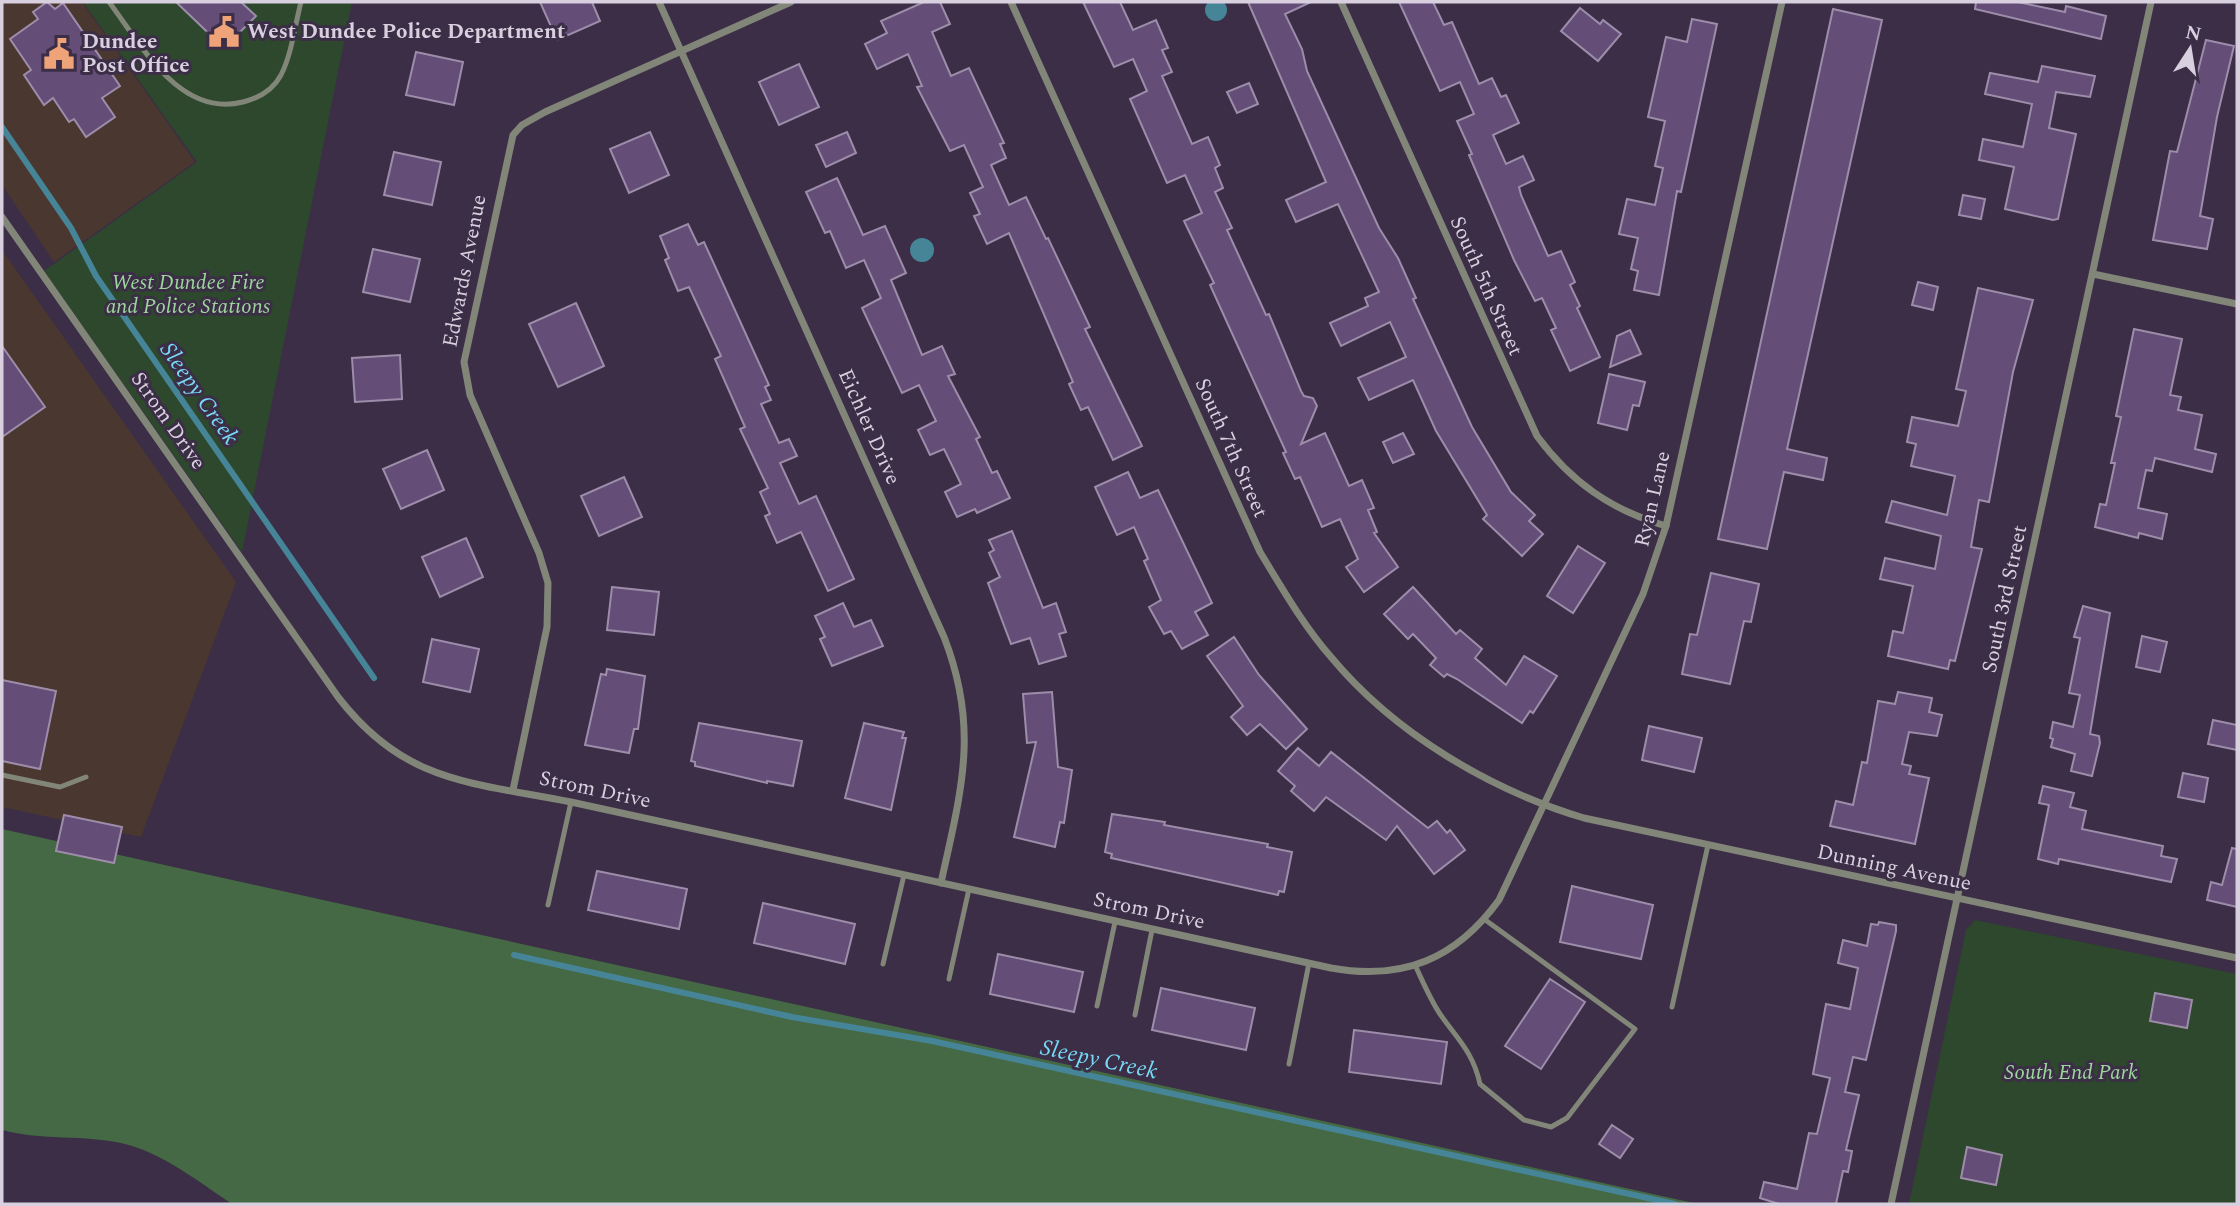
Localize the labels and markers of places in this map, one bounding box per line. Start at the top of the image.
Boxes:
public building icon: West Dundee Police Department [207,15,241,49]
place label: West Dundee Police Department [247,16,565,48]
place label: Dundee Post Office [82,26,190,82]
public building icon: Dundee Post Office [42,37,76,71]

